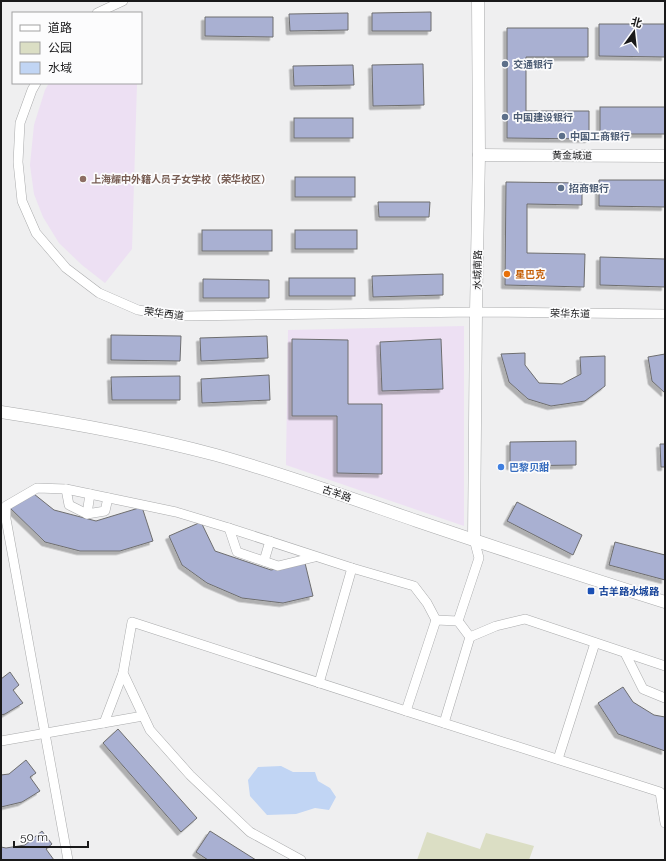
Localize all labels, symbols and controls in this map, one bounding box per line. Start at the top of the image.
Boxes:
legend [12,12,142,84]
north arrow [614,12,654,52]
text: 北 [629,15,643,31]
text: 道路 [48,21,72,35]
text: 公园 [48,41,72,55]
marker: 交通银行 [500,59,510,69]
place label: 交通银行 [513,59,553,70]
text: 水域 [48,61,72,75]
marker: 中国建设银行 [500,112,510,122]
place label: 中国建设银行 [513,112,573,123]
marker: 中国工商银行 [557,131,567,141]
place label: 中国工商银行 [570,131,630,142]
street label: 黄金城道 [552,150,592,161]
place label: 上海耀中外籍人员子女学校（荣华校区） [91,173,271,185]
marker: 上海耀中外籍人员子女学校（荣华校区） [78,174,88,184]
marker: 招商银行 [556,183,566,193]
place label: 招商银行 [568,183,609,194]
street label: 水城南路 [472,250,483,290]
marker: 星巴克 [502,269,512,279]
place label: 星巴克 [515,269,545,280]
street label: 荣华西道 [143,306,184,321]
street label: 荣华东道 [550,308,590,319]
marker: 巴黎贝甜 [496,462,506,472]
place label: 巴黎贝甜 [509,462,549,473]
street label: 古羊路 [321,483,353,504]
place label: 古羊路水城路 [599,585,660,597]
marker: 古羊路水城路 [586,586,596,596]
scale bar [14,823,88,849]
text: 50 m [20,830,48,844]

